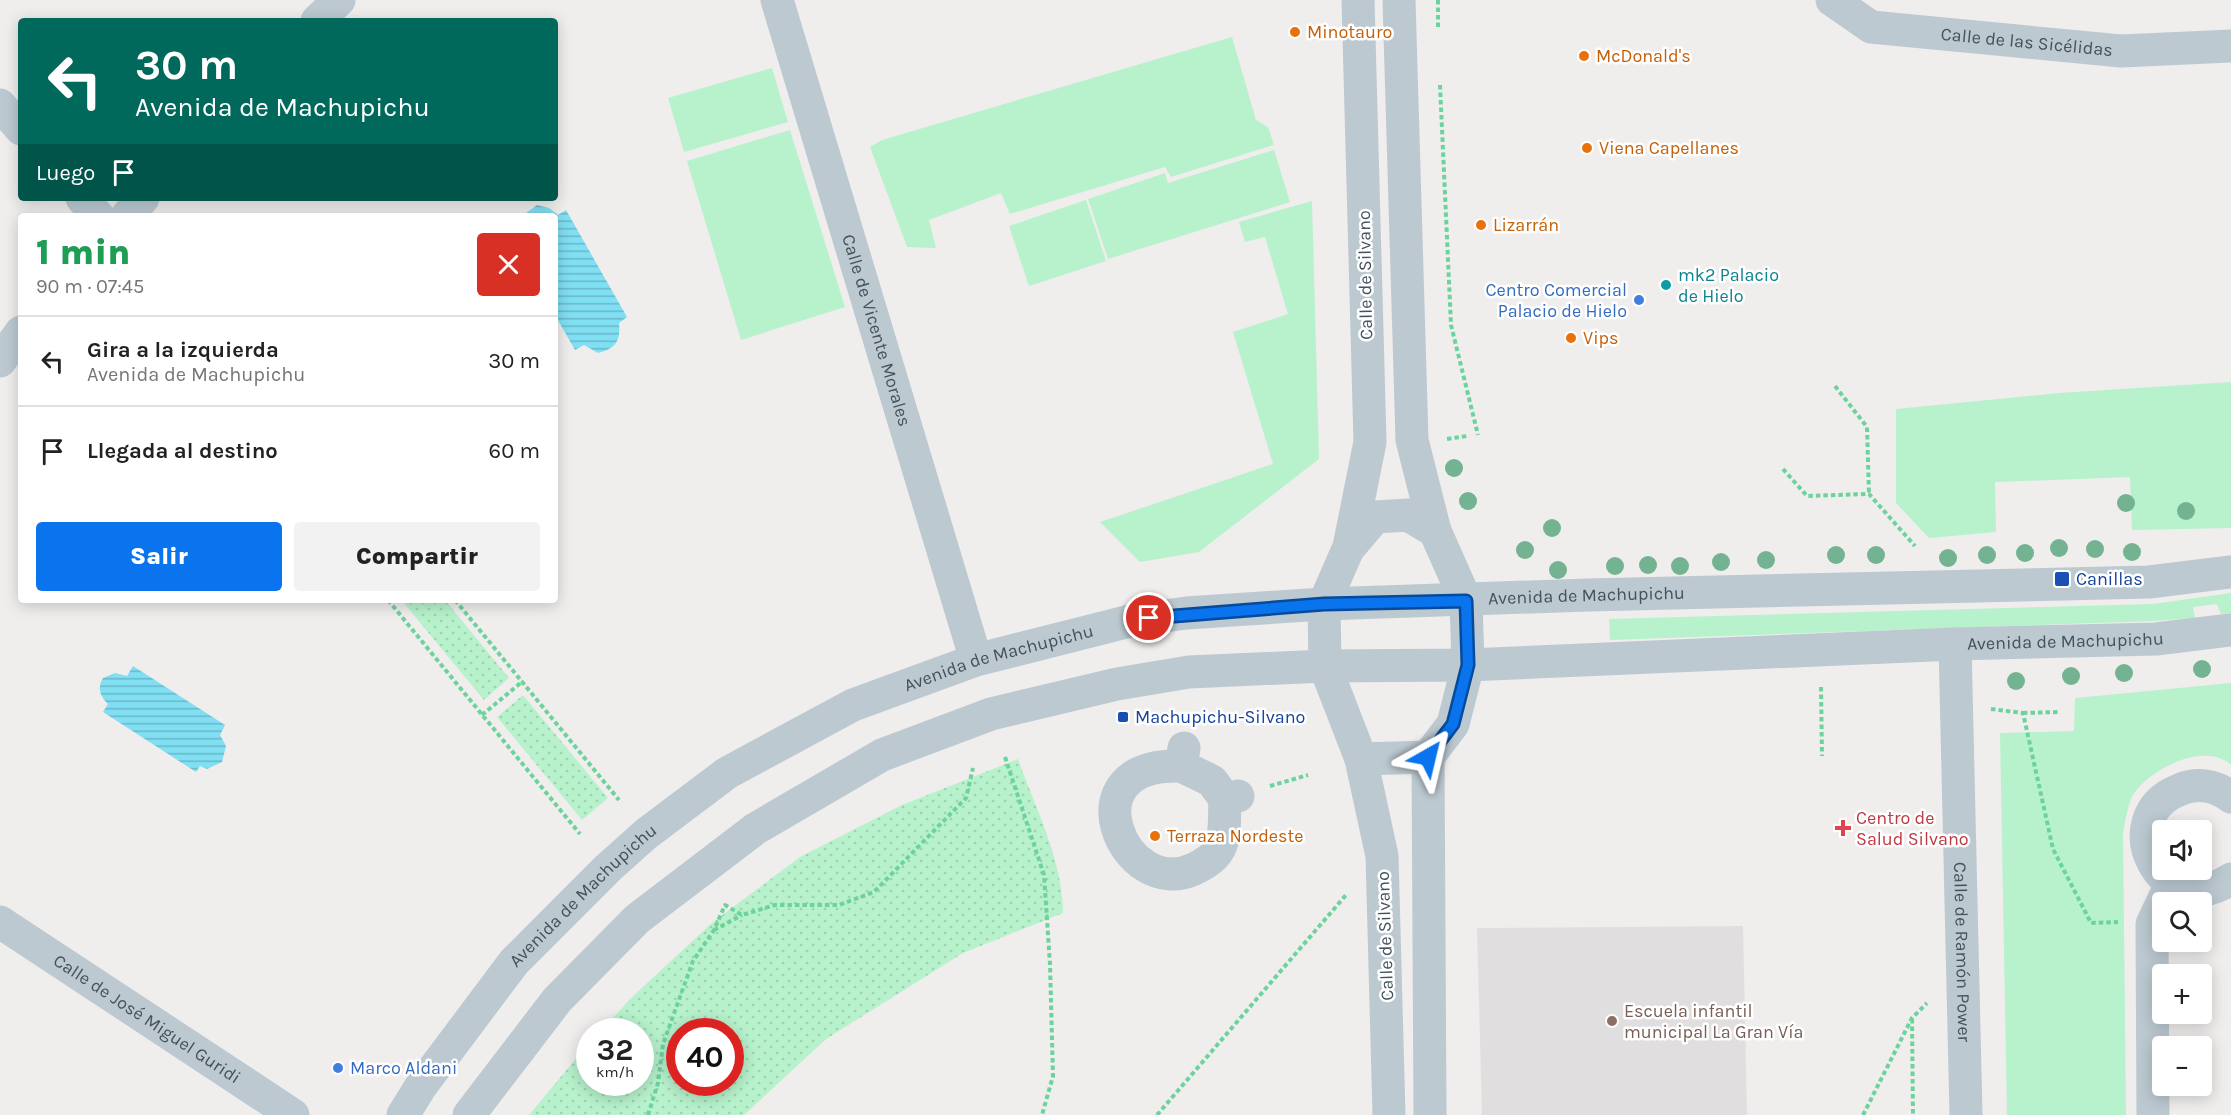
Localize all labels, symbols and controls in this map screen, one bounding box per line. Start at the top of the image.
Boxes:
place label: Minotauro [1307,21,1392,43]
street label: Calle de las Sicélidas [1940,23,2114,61]
marker: Minotauro [1288,25,1302,39]
text: 30 m [135,40,238,90]
icon: left [36,42,114,120]
place label: McDonald's [1596,45,1691,67]
marker: McDonald's [1577,49,1591,63]
text: Avenida de Machupichu [135,91,430,123]
place label: Viena Capellanes [1599,137,1739,159]
marker: Viena Capellanes [1580,141,1594,155]
icon: arrive [107,156,140,189]
text: Luego [36,160,95,186]
street label: Calle de Silvano [1353,210,1377,340]
place label: Lizarrán [1493,214,1559,236]
marker: Lizarrán [1474,218,1488,232]
text: 1 min [36,231,130,273]
street label: Calle de Vicente Morales [837,232,916,429]
button: close [477,233,540,296]
place label: mk2 Palacio de Hielo [1678,264,1779,307]
text: 90 m · 07:45 [36,275,144,298]
marker: mk2 Palacio de Hielo [1659,278,1673,292]
place label: Centro Comercial Palacio de Hielo [1485,279,1627,322]
marker: Centro Comercial Palacio de Hielo [1632,293,1646,307]
place label: Vips [1583,327,1618,349]
marker: Vips [1564,331,1578,345]
text: Gira a la izquierda [87,337,279,363]
icon: left [36,345,69,378]
text: 30 m [488,348,540,374]
text: Avenida de Machupichu [87,363,305,386]
icon: arrive [36,435,69,468]
text: Llegada al destino [87,438,278,464]
text: 60 m [489,438,540,464]
button: Salir [36,522,282,591]
button: Compartir [294,522,540,591]
place label: Canillas [2076,568,2143,590]
marker: Canillas [2053,570,2071,588]
street label: Avenida de Machupichu [1488,582,1685,609]
pin [1123,592,1174,643]
icon: arrive [1132,601,1165,634]
street label: Avenida de Machupichu [901,620,1096,696]
street label: Avenida de Machupichu [1967,627,2165,655]
place label: Machupichu-Silvano [1135,706,1305,728]
marker: Machupichu-Silvano [1116,710,1130,724]
position arrow [1396,725,1460,789]
place label: Centro de Salud Silvano [1856,807,1969,850]
street label: Avenida de Machupichu [504,819,661,972]
marker: Centro de Salud Silvano [1834,819,1852,837]
map controls [2152,820,2212,1096]
button: sound [2152,820,2212,880]
place label: Terraza Nordeste [1167,825,1304,847]
marker: Terraza Nordeste [1148,829,1162,843]
street label: Calle de Ramón Power [1949,862,1975,1043]
street label: Calle de Silvano [1372,871,1398,1001]
button: search [2152,892,2212,952]
street label: Calle de José Miguel Guridi [49,949,245,1088]
button: + [2152,964,2212,1024]
place label: Escuela infantil municipal La Gran Vía [1624,1000,1804,1043]
marker: Escuela infantil municipal La Gran Vía [1605,1014,1619,1028]
speed limit sign: 40 [666,1018,744,1096]
text: 32 [597,1032,633,1068]
button: − [2152,1036,2212,1096]
place label: Marco Aldani [350,1057,457,1079]
marker: Marco Aldani [331,1061,345,1075]
text: km/h [596,1063,634,1081]

